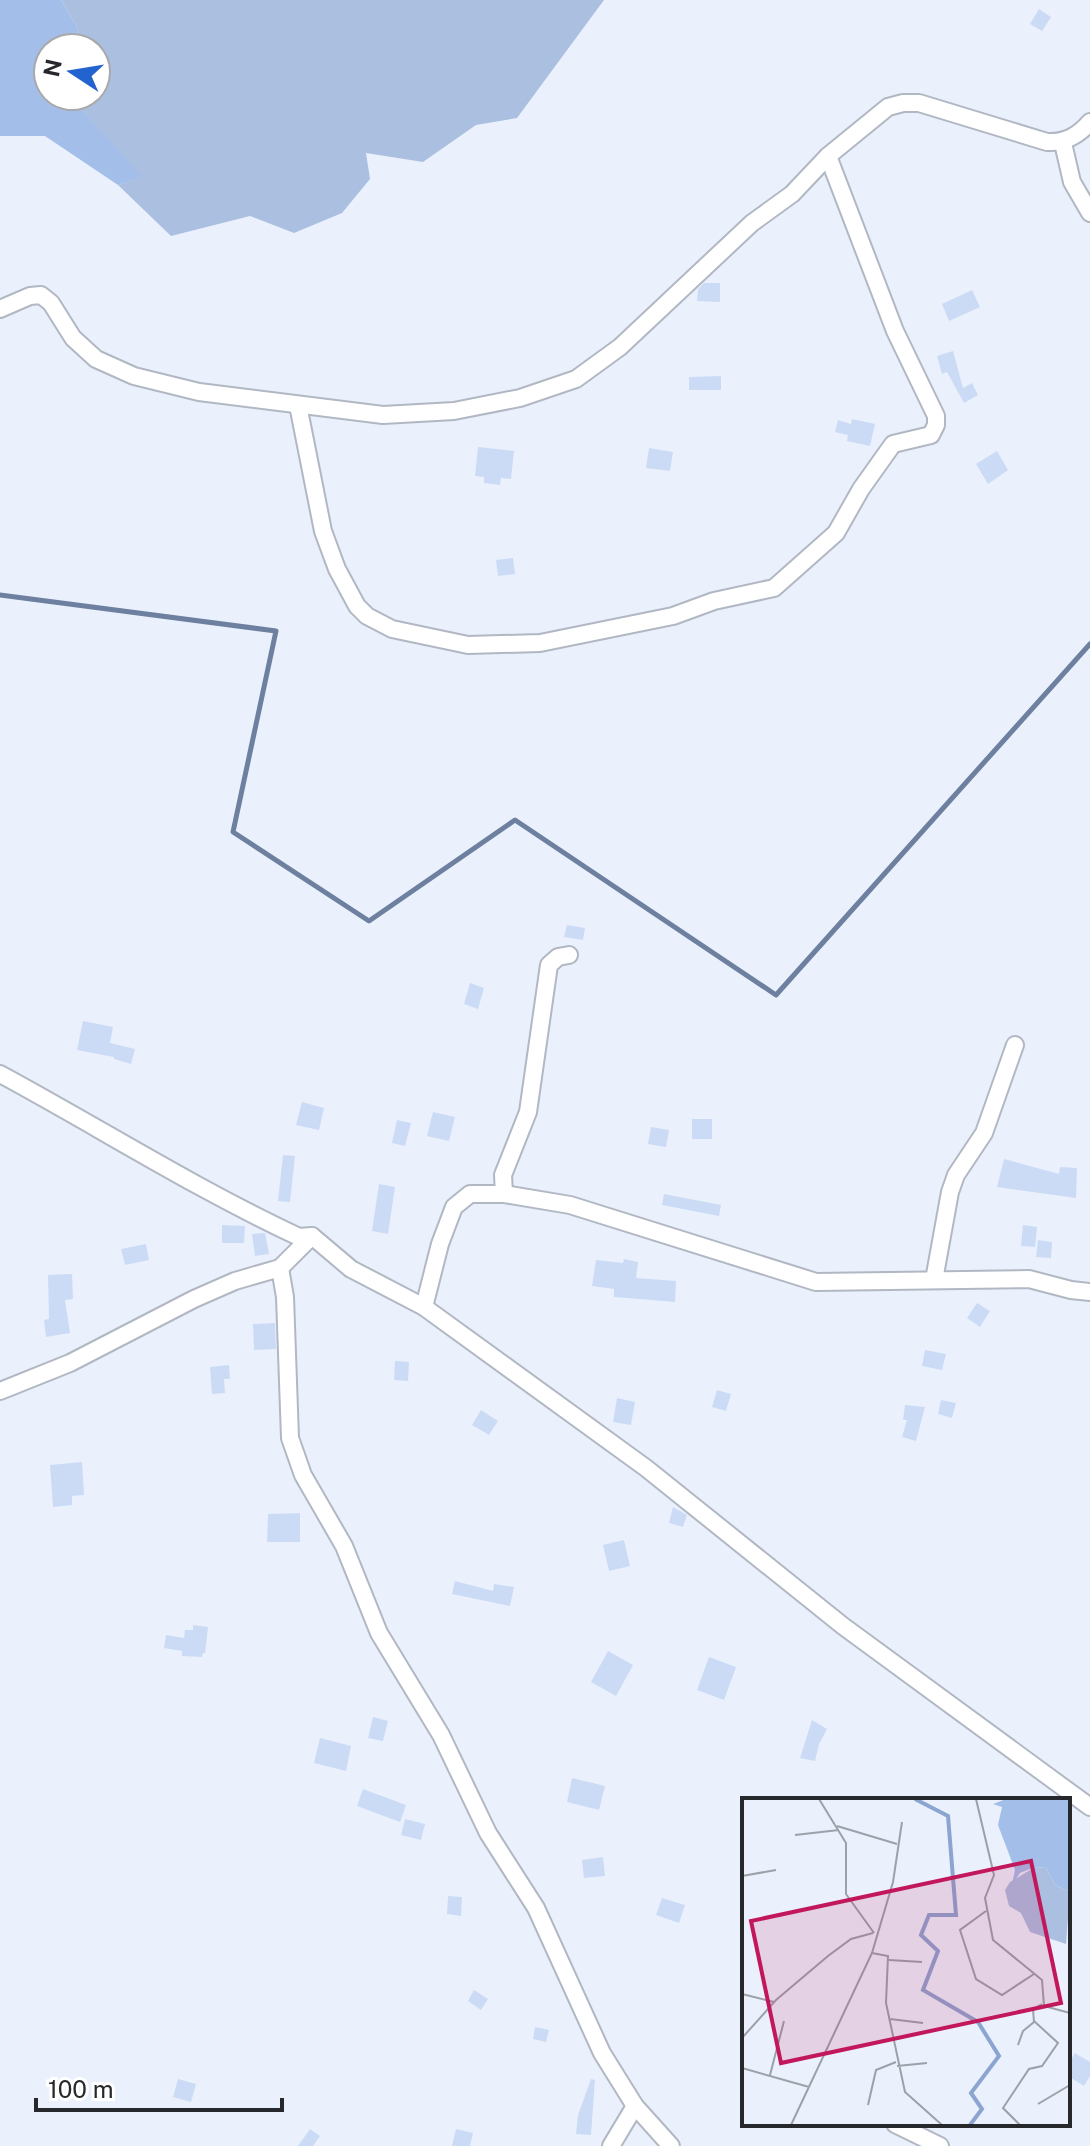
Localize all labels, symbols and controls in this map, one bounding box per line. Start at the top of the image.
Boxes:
north arrow [32,32,112,112]
text: N [38,57,67,79]
inset map [742,1798,1070,2126]
scale bar [36,2062,282,2112]
text: 100 m [48,2075,114,2103]

